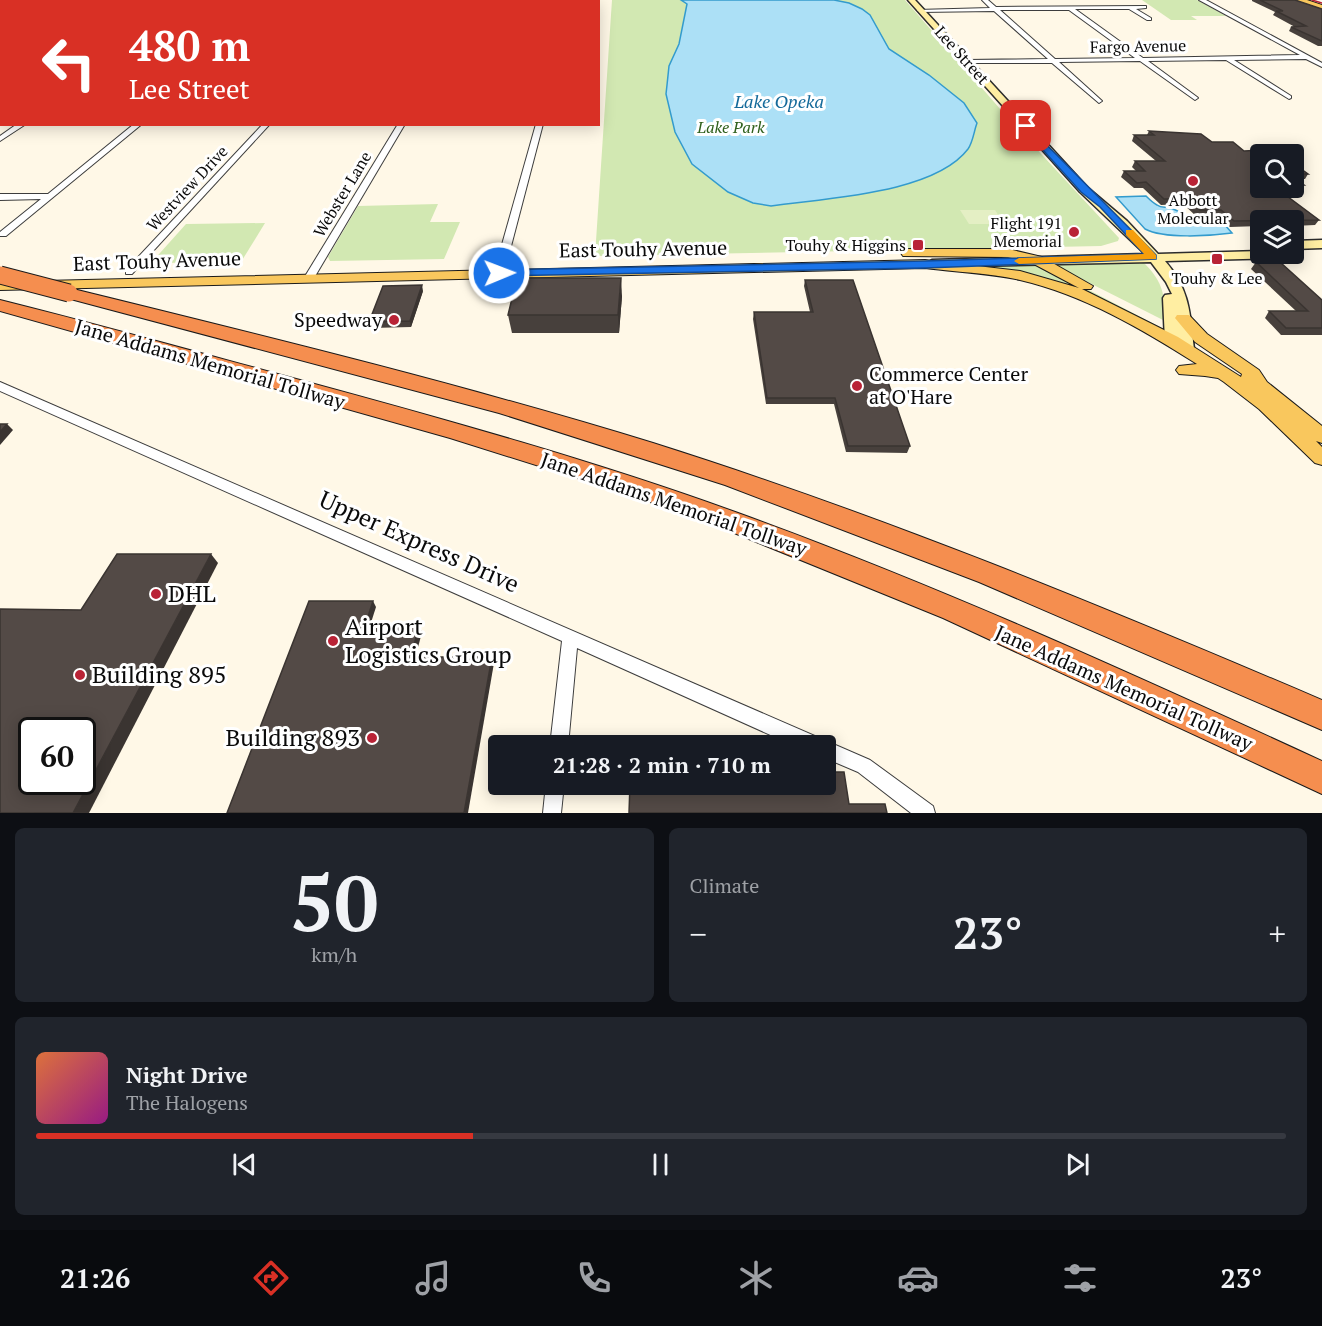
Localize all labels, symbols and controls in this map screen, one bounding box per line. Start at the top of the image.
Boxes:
text: 480 m [129,17,250,73]
street label: Lee Street [930,21,994,89]
icon: left [30,24,108,102]
street label: Fargo Avenue [1090,34,1186,58]
text: Lee Street [129,71,250,107]
water label: Lake Opeka [733,89,824,113]
pin [1000,100,1051,151]
icon: arrive [1009,109,1042,142]
park label: Lake Park [696,116,765,138]
street label: Westview Drive [142,140,232,236]
map controls [1250,144,1304,264]
button: search [1250,144,1304,198]
street label: Webster Lane [308,147,376,241]
marker: Abbott Molecular [1186,174,1200,188]
place label: Abbott Molecular [1157,189,1229,229]
button: layers [1250,210,1304,264]
place label: Flight 191 Memorial [990,212,1062,252]
marker: Flight 191 Memorial [1067,225,1081,239]
street label: East Touhy Avenue [559,234,727,263]
place label: Touhy & Higgins [785,234,906,256]
marker: Touhy & Higgins [911,238,925,252]
position arrow [467,241,531,305]
street label: East Touhy Avenue [72,244,241,277]
marker: Touhy & Lee [1210,252,1224,266]
place label: Touhy & Lee [1172,267,1262,289]
place label: Speedway [294,306,383,333]
street label: Jane Addams Memorial Tollway [72,312,349,415]
marker: Speedway [387,313,401,327]
place label: Commerce Center at O'Hare [869,360,1028,410]
marker: Commerce Center at O'Hare [850,379,864,393]
street label: Jane Addams Memorial Tollway [538,445,812,562]
street label: Upper Express Drive [314,483,524,600]
place label: DHL [168,577,216,609]
marker: DHL [149,587,163,601]
place label: Airport Logistics Group [345,610,512,670]
street label: Jane Addams Memorial Tollway [991,618,1258,757]
marker: Airport Logistics Group [326,634,340,648]
place label: Building 895 [92,658,227,690]
marker: Building 895 [73,668,87,682]
speed limit sign: 60 [18,717,96,795]
place label: Building 893 [225,721,360,753]
marker: Building 893 [365,731,379,745]
text: 21:28 · 2 min · 710 m [553,750,771,779]
text: 50 [290,850,378,953]
text: Climate [690,872,759,899]
text: 23° [953,902,1022,962]
text: − [690,912,707,955]
text: + [1268,912,1286,955]
text: km/h [311,941,357,968]
text: Night Drive [126,1060,248,1089]
text: The Halogens [126,1089,248,1116]
icon: previous [228,1148,261,1181]
icon: pause [644,1148,677,1181]
icon: next [1061,1148,1094,1181]
icon: directions [250,1257,292,1299]
icon: music [412,1257,454,1299]
icon: phone [573,1257,615,1299]
icon: climate [735,1257,777,1299]
icon: car [897,1257,939,1299]
icon: filters [1059,1257,1101,1299]
text: 21:26 [60,1260,130,1296]
text: 23° [1220,1260,1262,1296]

